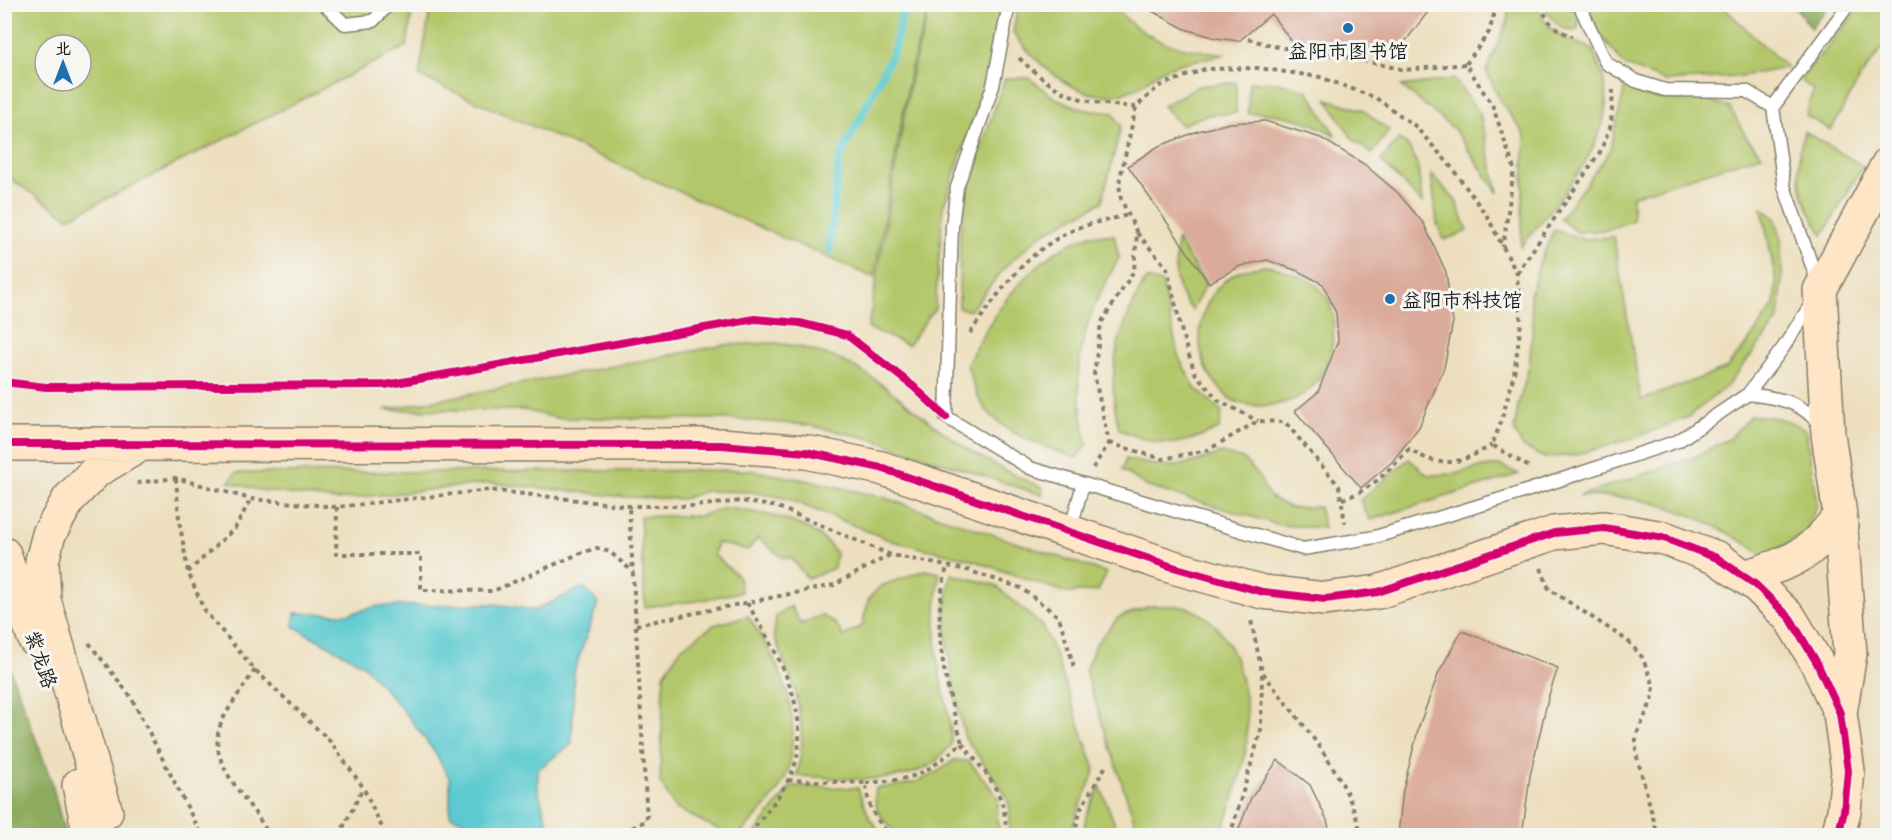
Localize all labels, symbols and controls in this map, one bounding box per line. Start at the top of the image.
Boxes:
marker: 益阳市图书馆 [1341,21,1355,35]
north arrow [33,33,93,93]
text: 北 [55,37,71,58]
place label: 益阳市图书馆 [1288,37,1408,63]
place label: 益阳市科技馆 [1402,286,1522,312]
marker: 益阳市科技馆 [1383,292,1397,306]
street label: 紫龙路 [20,626,64,693]

